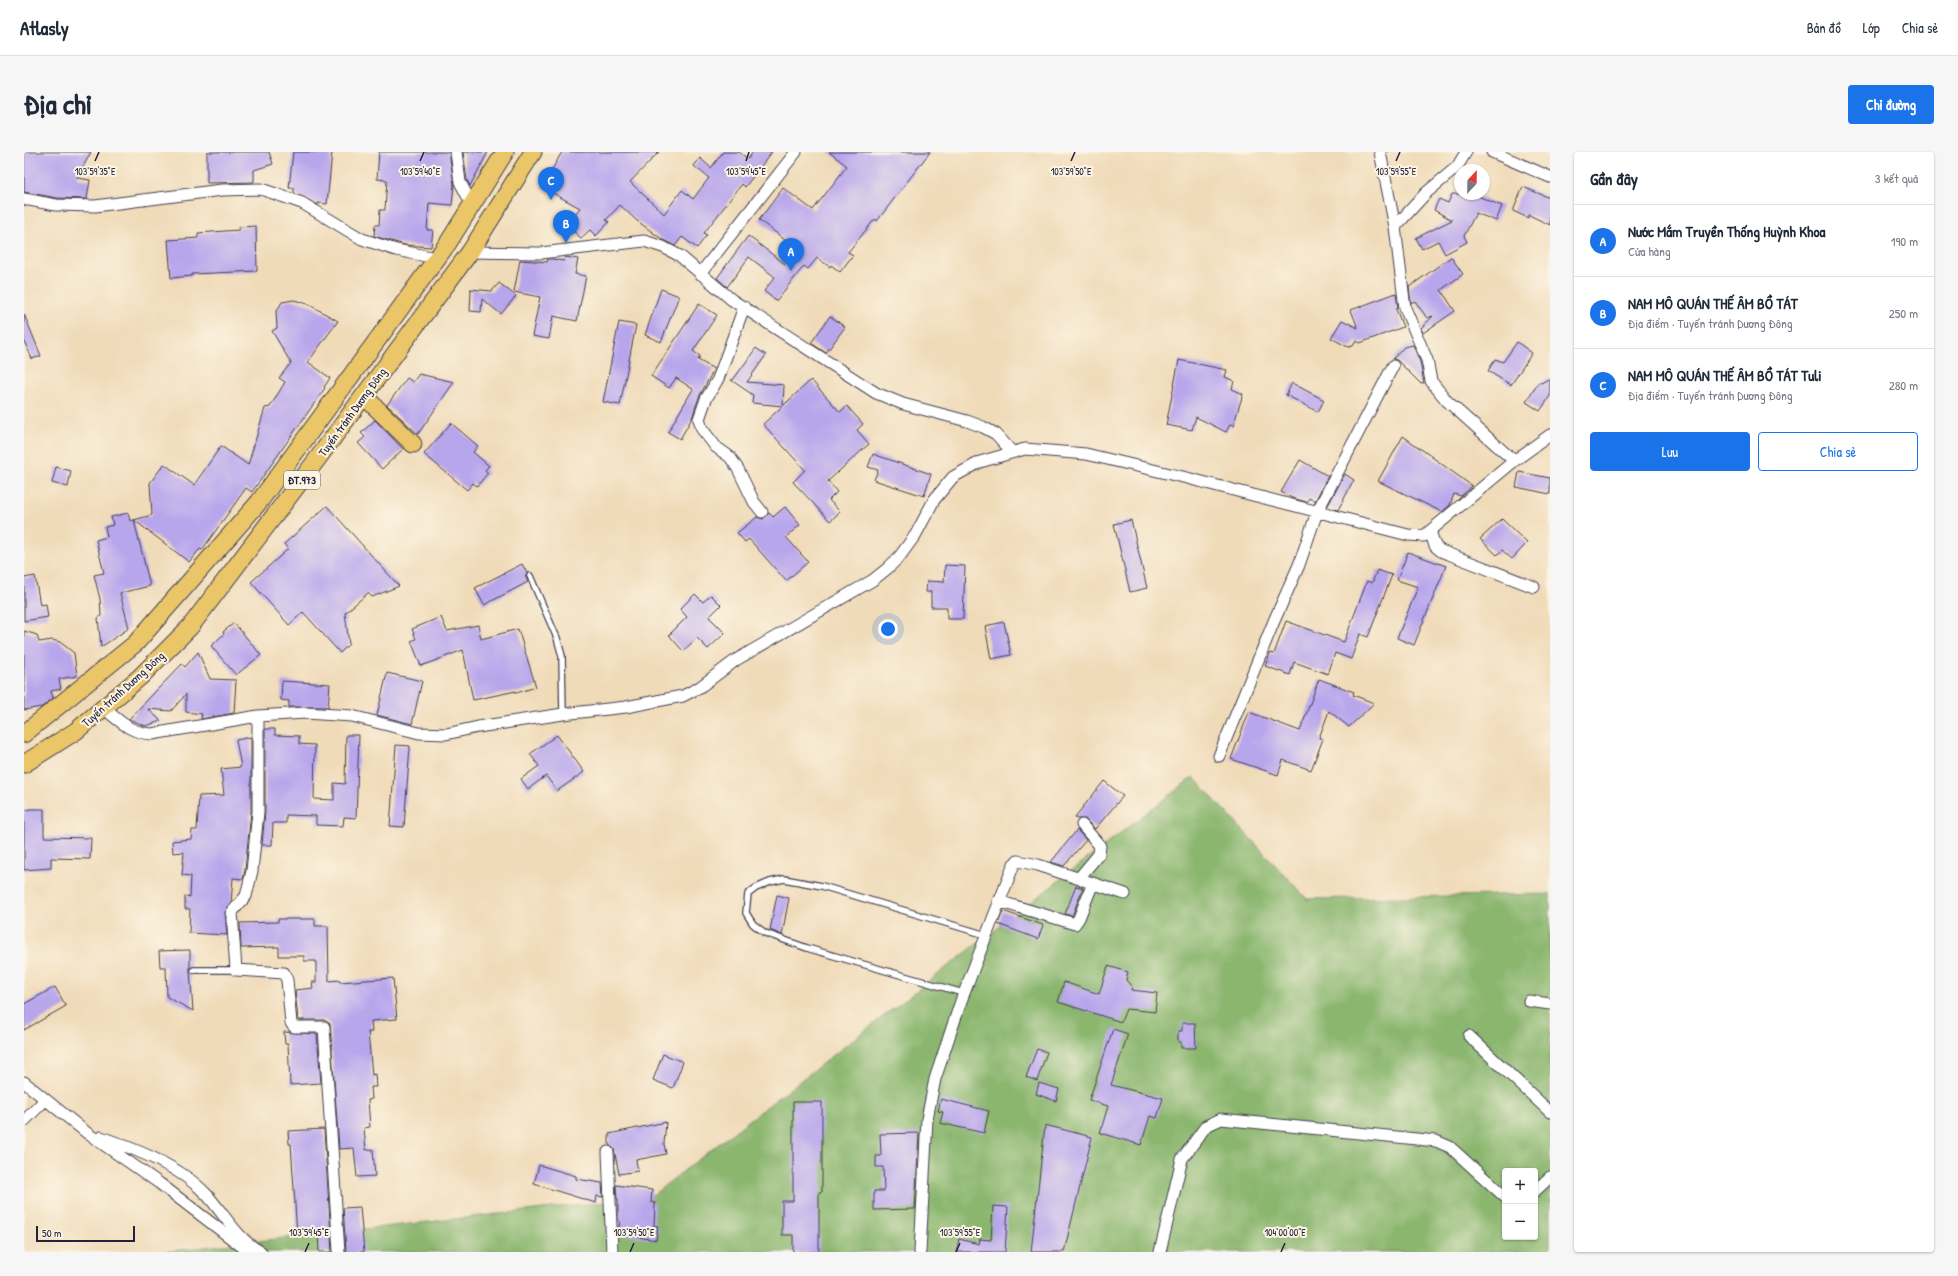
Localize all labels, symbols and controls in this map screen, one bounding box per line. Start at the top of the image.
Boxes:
text: Atlasly [20,15,69,41]
text: Bản đồ [1807,18,1841,37]
text: Lớp [1863,18,1880,37]
text: Chia sẻ [1902,18,1938,37]
text: Địa chỉ [24,85,92,123]
button: Chỉ đường [1848,85,1934,124]
north arrow [1454,164,1490,200]
text: 103°59'35"E [75,165,116,178]
text: 103°59'40"E [400,165,441,178]
text: 103°59'45"E [726,165,767,178]
text: 103°59'50"E [1051,165,1092,178]
text: 103°59'55"E [1376,165,1417,178]
pin: C [538,167,564,200]
text: Gần đây [1590,167,1638,190]
text: 3 kết quả [1875,169,1918,187]
pin: B [553,210,579,243]
text: Nước Mắm Truyền Thống Huỳnh Khoa [1628,221,1825,242]
text: A [1600,232,1606,250]
text: 190 m [1891,232,1918,250]
pin: A [778,238,804,271]
text: Cửa hàng [1628,242,1671,260]
text: NAM MÔ QUÁN THẾ ÂM BỒ TÁT [1628,293,1798,314]
text: B [1600,304,1606,322]
text: 250 m [1889,304,1918,322]
text: Địa điểm · Tuyến tránh Dương Đông [1628,314,1793,332]
street label: Tuyến tránh Dương Đông [314,364,390,460]
text: NAM MÔ QUÁN THẾ ÂM BỒ TÁT Tuli [1628,365,1822,386]
text: C [1599,376,1607,394]
text: 280 m [1889,376,1918,394]
text: Địa điểm · Tuyến tránh Dương Đông [1628,386,1793,404]
button: Lưu [1590,432,1750,471]
button: Chia sẻ [1758,432,1918,471]
road number: ĐT.973 [284,471,320,489]
your location [878,619,898,639]
street label: Tuyến tránh Dương Đông [78,647,168,731]
map controls [1502,1168,1538,1240]
button: + [1502,1168,1538,1204]
button: − [1502,1204,1538,1240]
scale bar [36,1224,135,1243]
text: 50 m [42,1226,62,1240]
text: 103°59'45"E [289,1226,330,1239]
text: 103°59'50"E [614,1226,655,1239]
text: 103°59'55"E [940,1226,981,1239]
text: 104°00'00"E [1264,1226,1306,1239]

